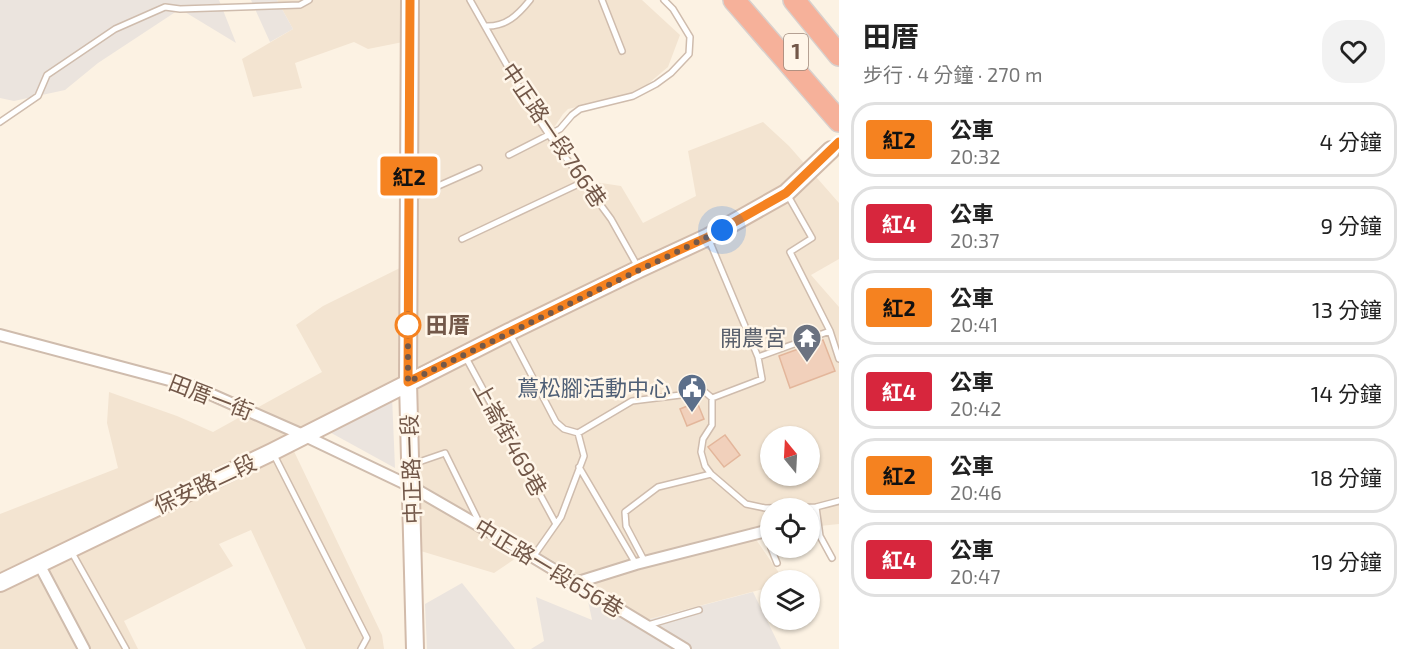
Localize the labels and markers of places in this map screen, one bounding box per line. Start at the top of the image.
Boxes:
place label: 田厝 [426,311,470,337]
marker: 田厝 [395,312,421,338]
temple icon: 開農宮 [791,322,823,364]
place label: 開農宮 [720,324,786,350]
public building icon: 蔦松腳活動中心 [676,372,708,414]
place label: 蔦松腳活動中心 [517,374,671,400]

